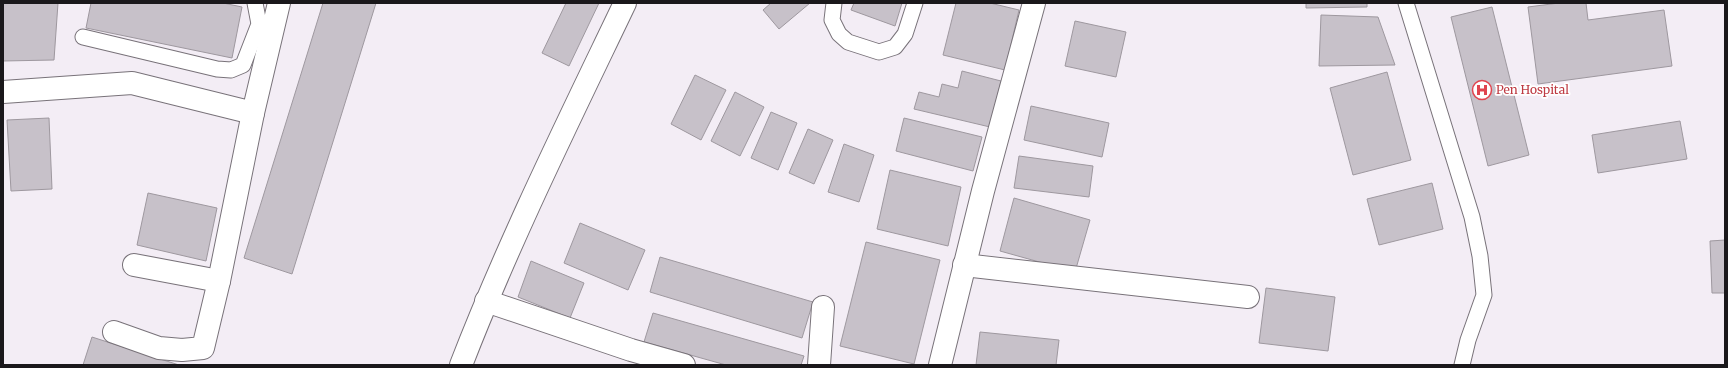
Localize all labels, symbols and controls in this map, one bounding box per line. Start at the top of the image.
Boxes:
hospital icon: Pen Hospital [1471,79,1493,101]
place label: Pen Hospital [1496,82,1569,97]

